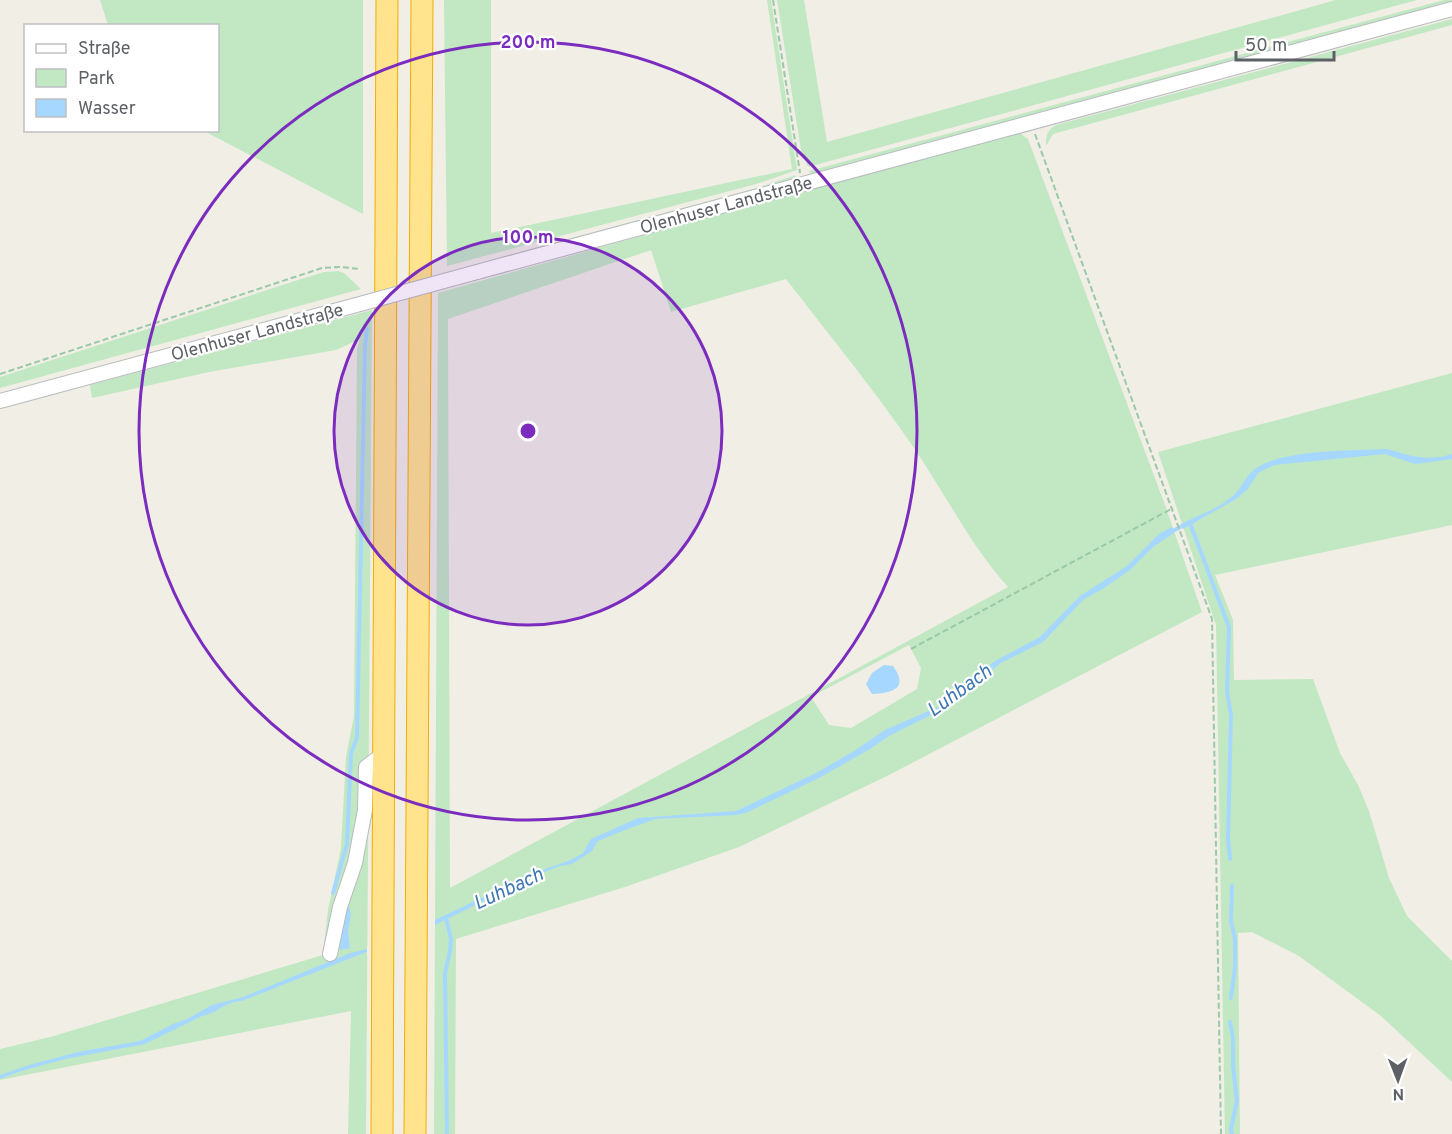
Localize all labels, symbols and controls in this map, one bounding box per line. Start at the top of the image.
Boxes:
legend [24,24,219,132]
scale bar [1236,24,1334,62]
text: 200 m [500,32,556,55]
text: 50 m [1245,35,1287,58]
text: Straße [78,38,130,61]
text: Park [78,68,115,91]
text: Wasser [78,98,136,121]
street label: Olenhuser Landstraße [638,172,815,241]
text: 100 m [502,227,554,250]
street label: Olenhuser Landstraße [169,299,346,368]
centre of rings [518,421,538,441]
water label: Luhbach [922,659,998,724]
water label: Luhbach [470,862,548,917]
north arrow [1368,1050,1428,1110]
text: N [1392,1083,1404,1103]

